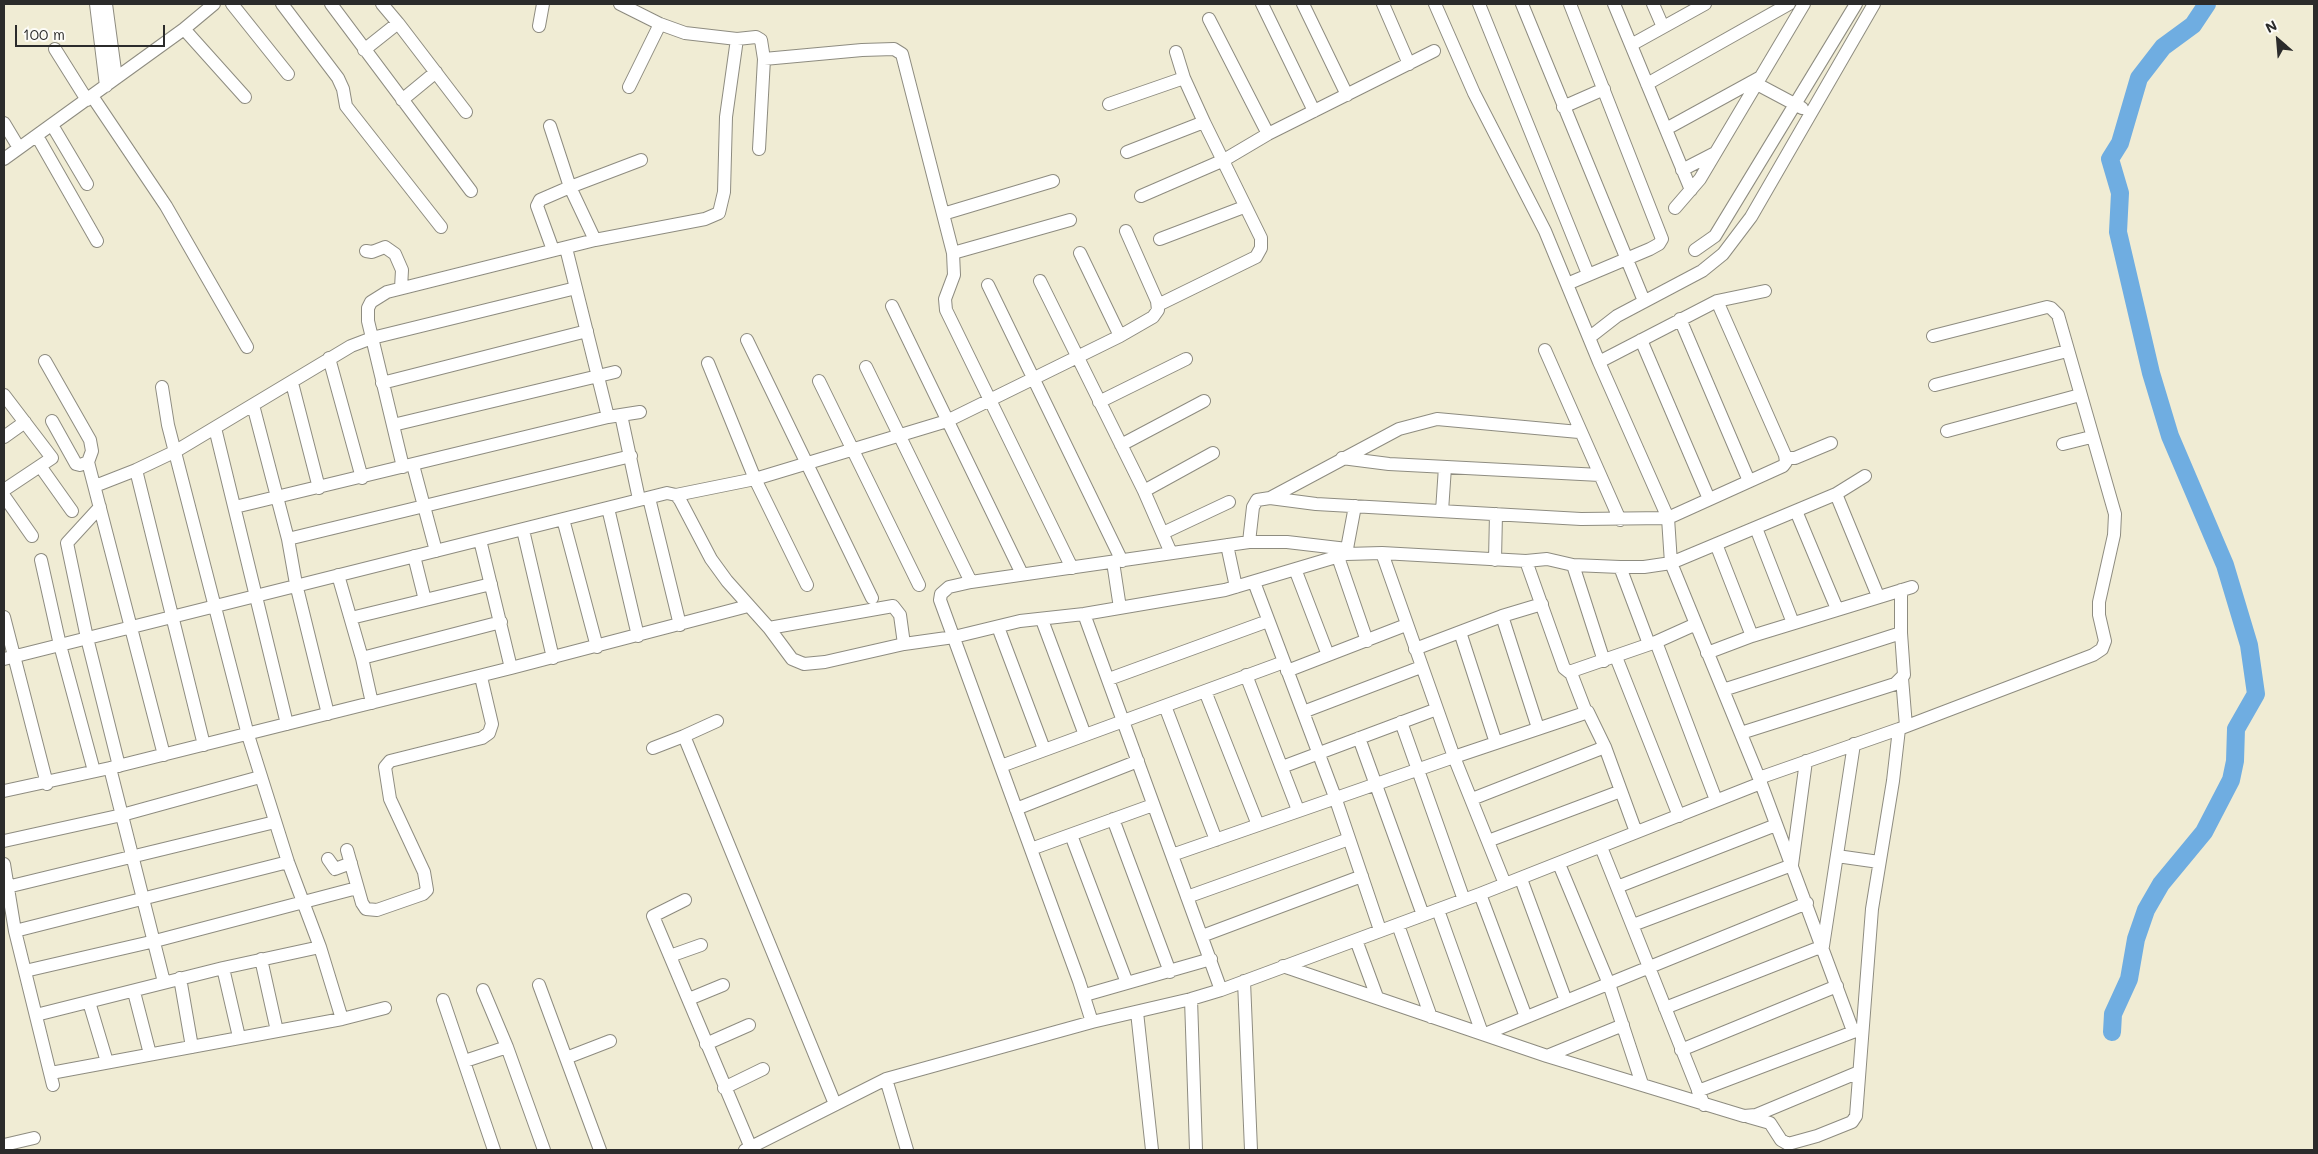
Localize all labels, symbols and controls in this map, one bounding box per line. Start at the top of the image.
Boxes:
scale bar [18,15,168,47]
north arrow [2253,15,2303,65]
text: N [2262,15,2280,37]
text: 100 m [23,24,65,44]

